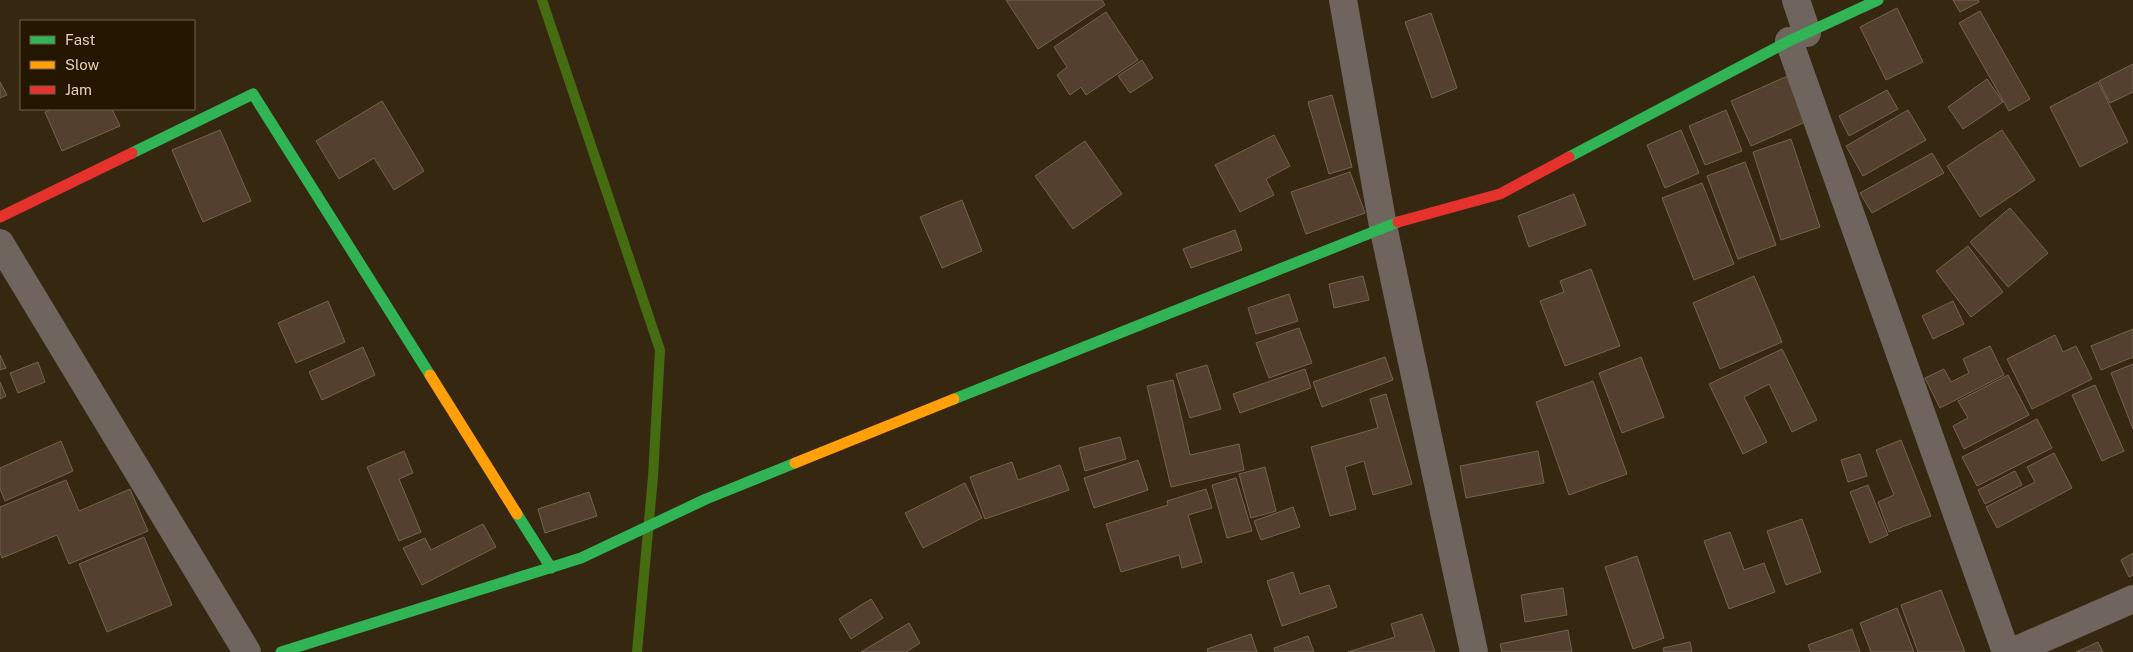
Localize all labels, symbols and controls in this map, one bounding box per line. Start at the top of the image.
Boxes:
legend [20,20,195,110]
text: Fast [65,31,95,48]
text: Slow [65,56,100,73]
text: Jam [65,81,92,98]

